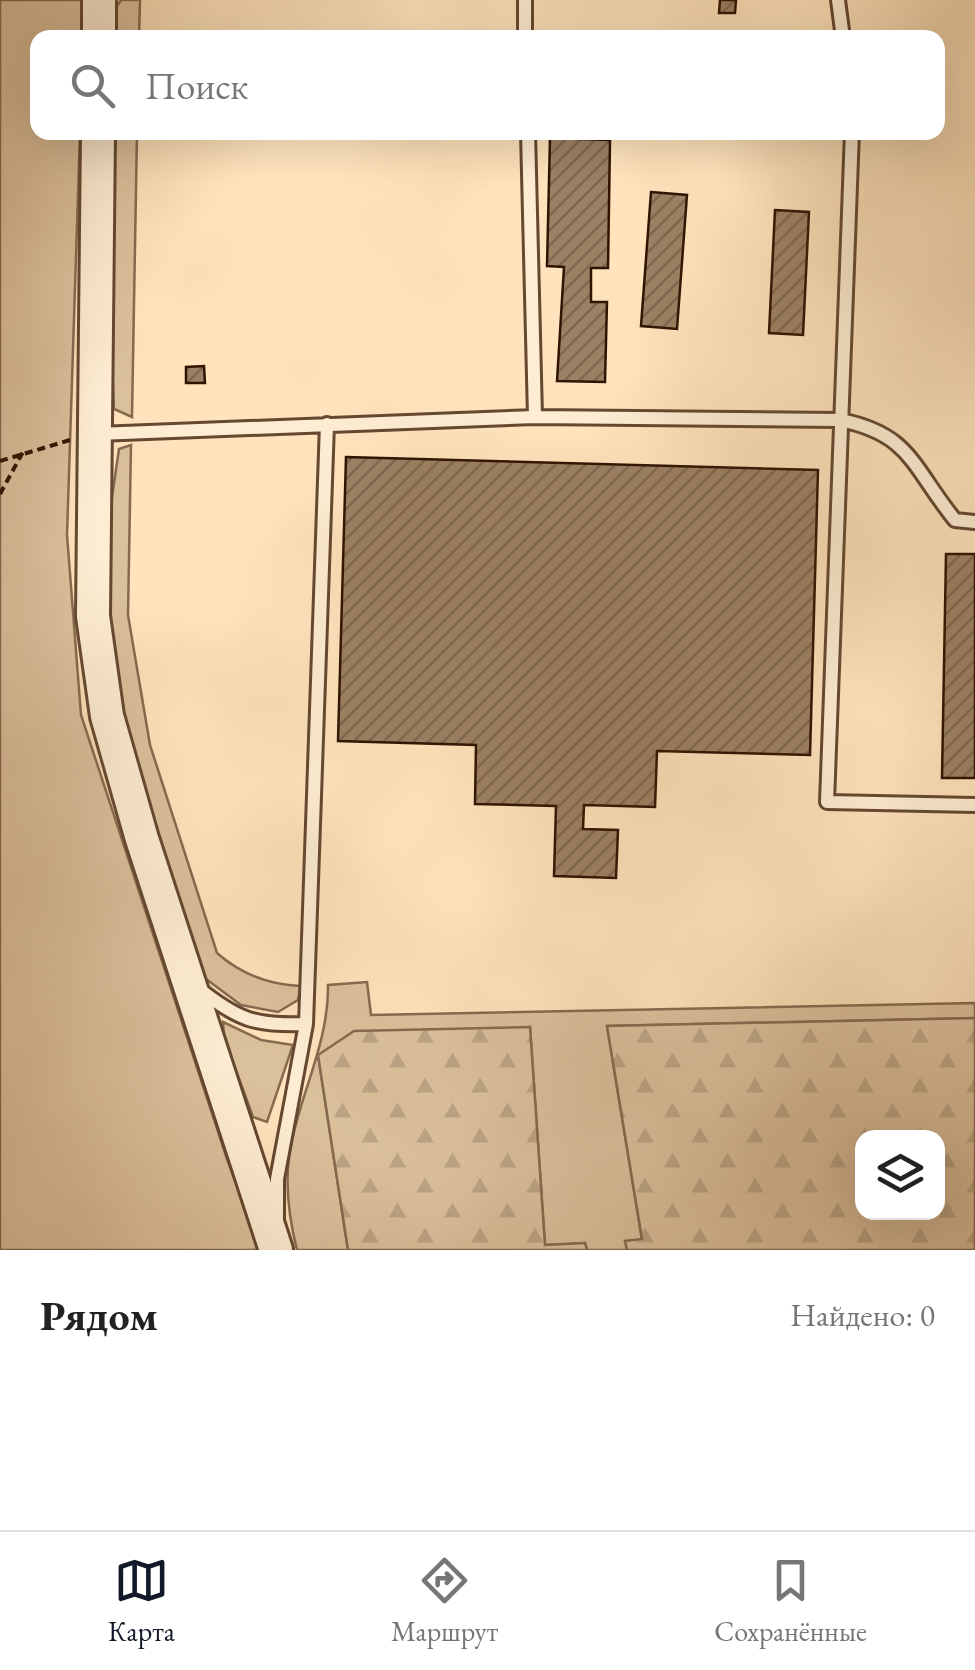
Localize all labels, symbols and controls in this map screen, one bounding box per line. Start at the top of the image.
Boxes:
search box [30,30,945,140]
icon: search [65,58,120,113]
text: Поиск [145,61,248,110]
map controls [855,1130,945,1220]
button: layers [855,1130,945,1220]
text: Рядом [40,1288,158,1343]
text: Найдено: 0 [790,1294,935,1336]
tab: Карта [108,1553,175,1649]
tab: Маршрут [391,1553,498,1649]
tab: Сохранённые [714,1553,867,1649]

